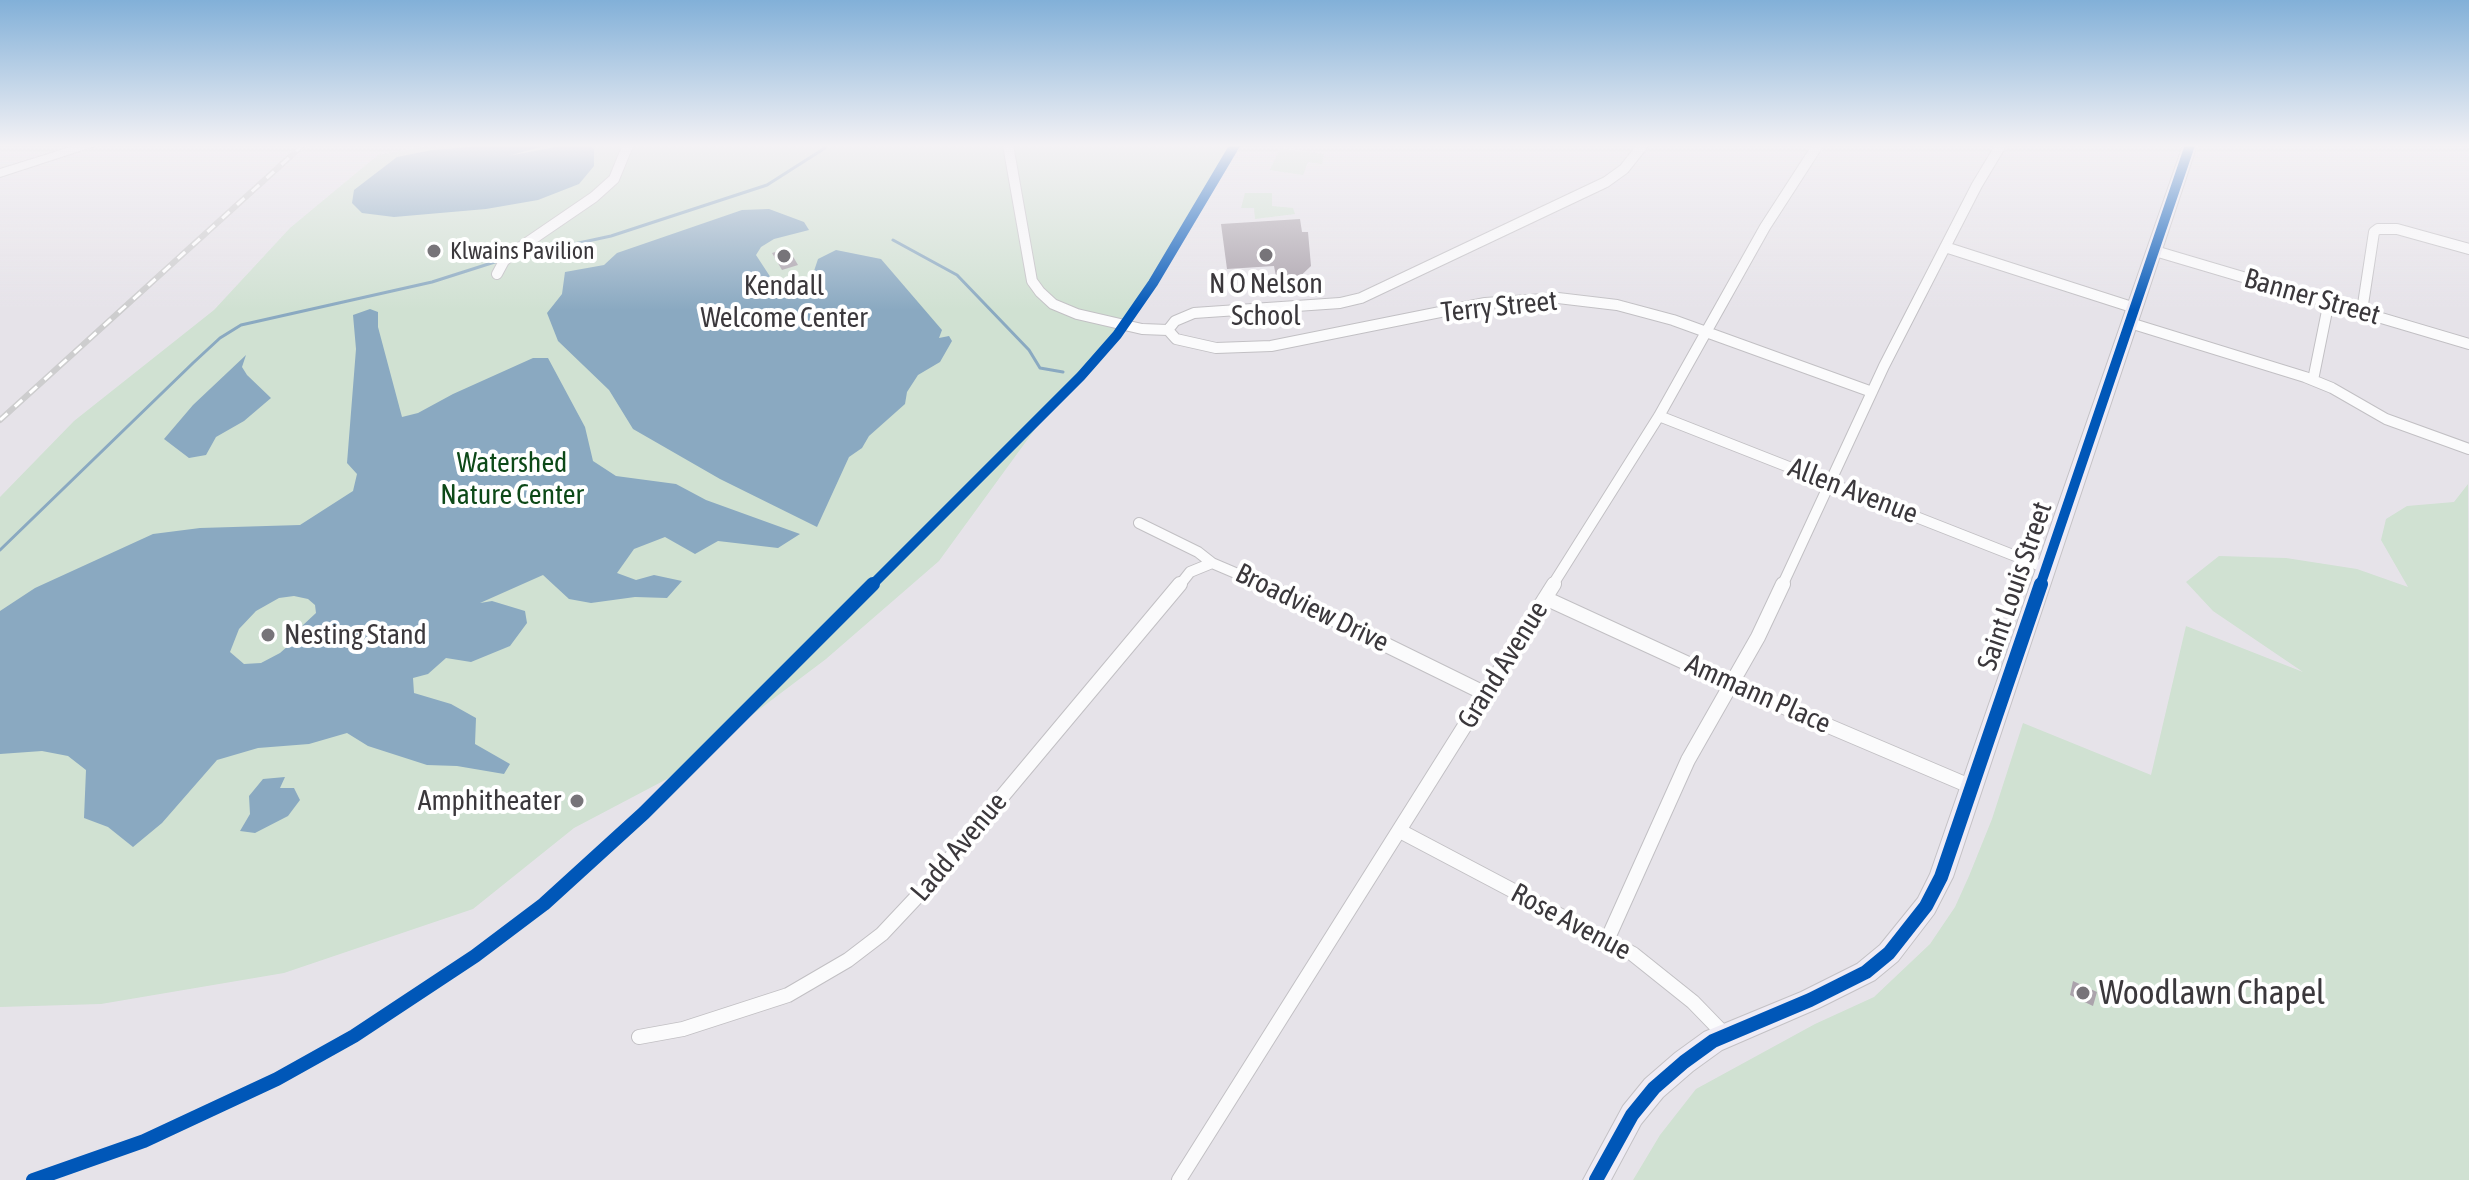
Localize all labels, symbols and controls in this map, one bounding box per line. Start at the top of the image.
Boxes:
place label: Klwains Pavilion [450,237,595,265]
marker: Klwains Pavilion [425,242,443,260]
marker: N O Nelson School [1257,246,1275,264]
marker: Kendall Welcome Center [775,247,793,265]
street label: Banner Street [2240,262,2384,332]
place label: N O Nelson School [1209,267,1323,333]
place label: Kendall Welcome Center [700,269,868,335]
street label: Terry Street [1439,284,1559,330]
park label: Watershed Nature Center [440,446,584,512]
street label: Allen Avenue [1784,451,1922,531]
street label: Saint Louis Street [1970,497,2060,675]
street label: Broadview Drive [1230,556,1394,660]
street label: Grand Avenue [1451,595,1555,735]
place label: Nesting Stand [284,618,427,652]
marker: Nesting Stand [259,626,277,644]
street label: Ammann Place [1680,647,1836,741]
place label: Amphitheater [418,784,561,818]
street label: Ladd Avenue [904,786,1014,908]
marker: Amphitheater [568,792,586,810]
street label: Rose Avenue [1505,876,1637,968]
place label: Woodlawn Chapel [2099,973,2325,1013]
marker: Woodlawn Chapel [2074,984,2092,1002]

